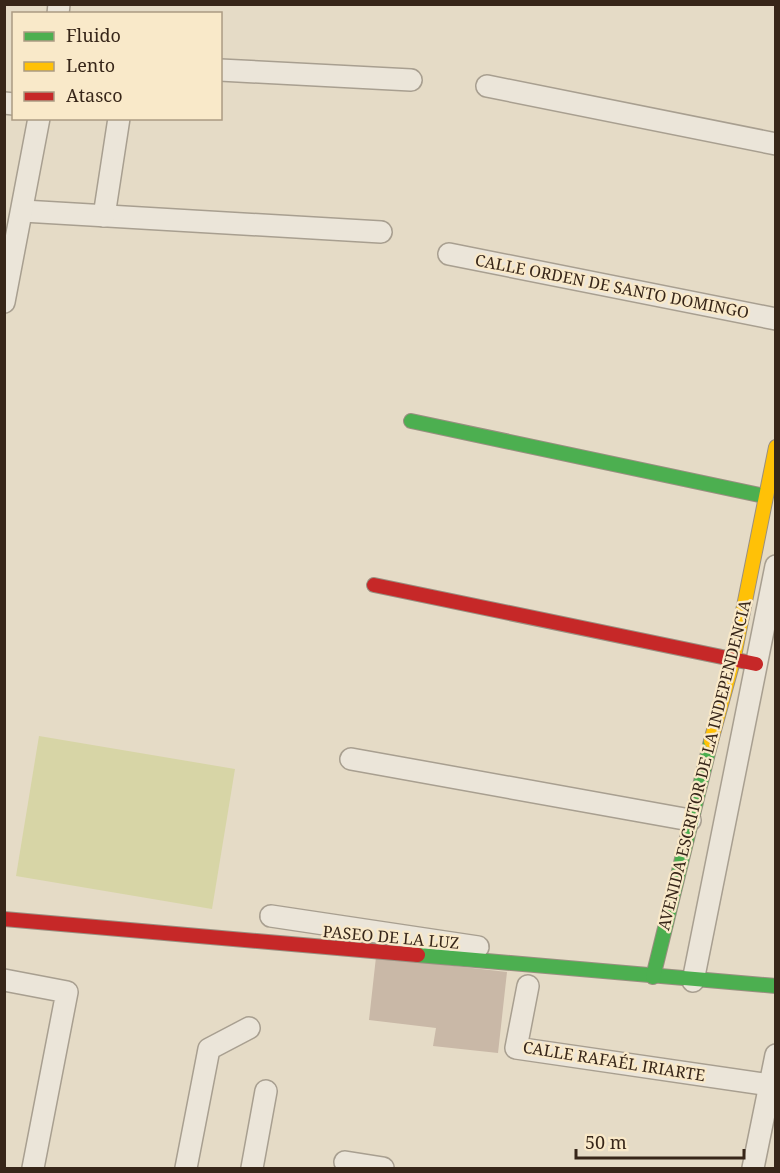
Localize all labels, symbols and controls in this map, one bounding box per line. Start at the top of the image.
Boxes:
legend [12,12,222,120]
text: Fluido [66,23,121,47]
text: Lento [66,53,115,77]
text: Atasco [66,83,123,107]
street label: CALLE ORDEN DE SANTO DOMINGO [473,249,751,323]
street label: AVENIDA ESCRITOR DE LA INDEPENDENCIA [652,597,756,933]
street label: PASEO DE LA LUZ [322,920,460,954]
street label: CALLE RAFAÉL IRIARTE [521,1036,707,1086]
scale bar [576,1122,744,1160]
text: 50 m [585,1130,627,1154]

